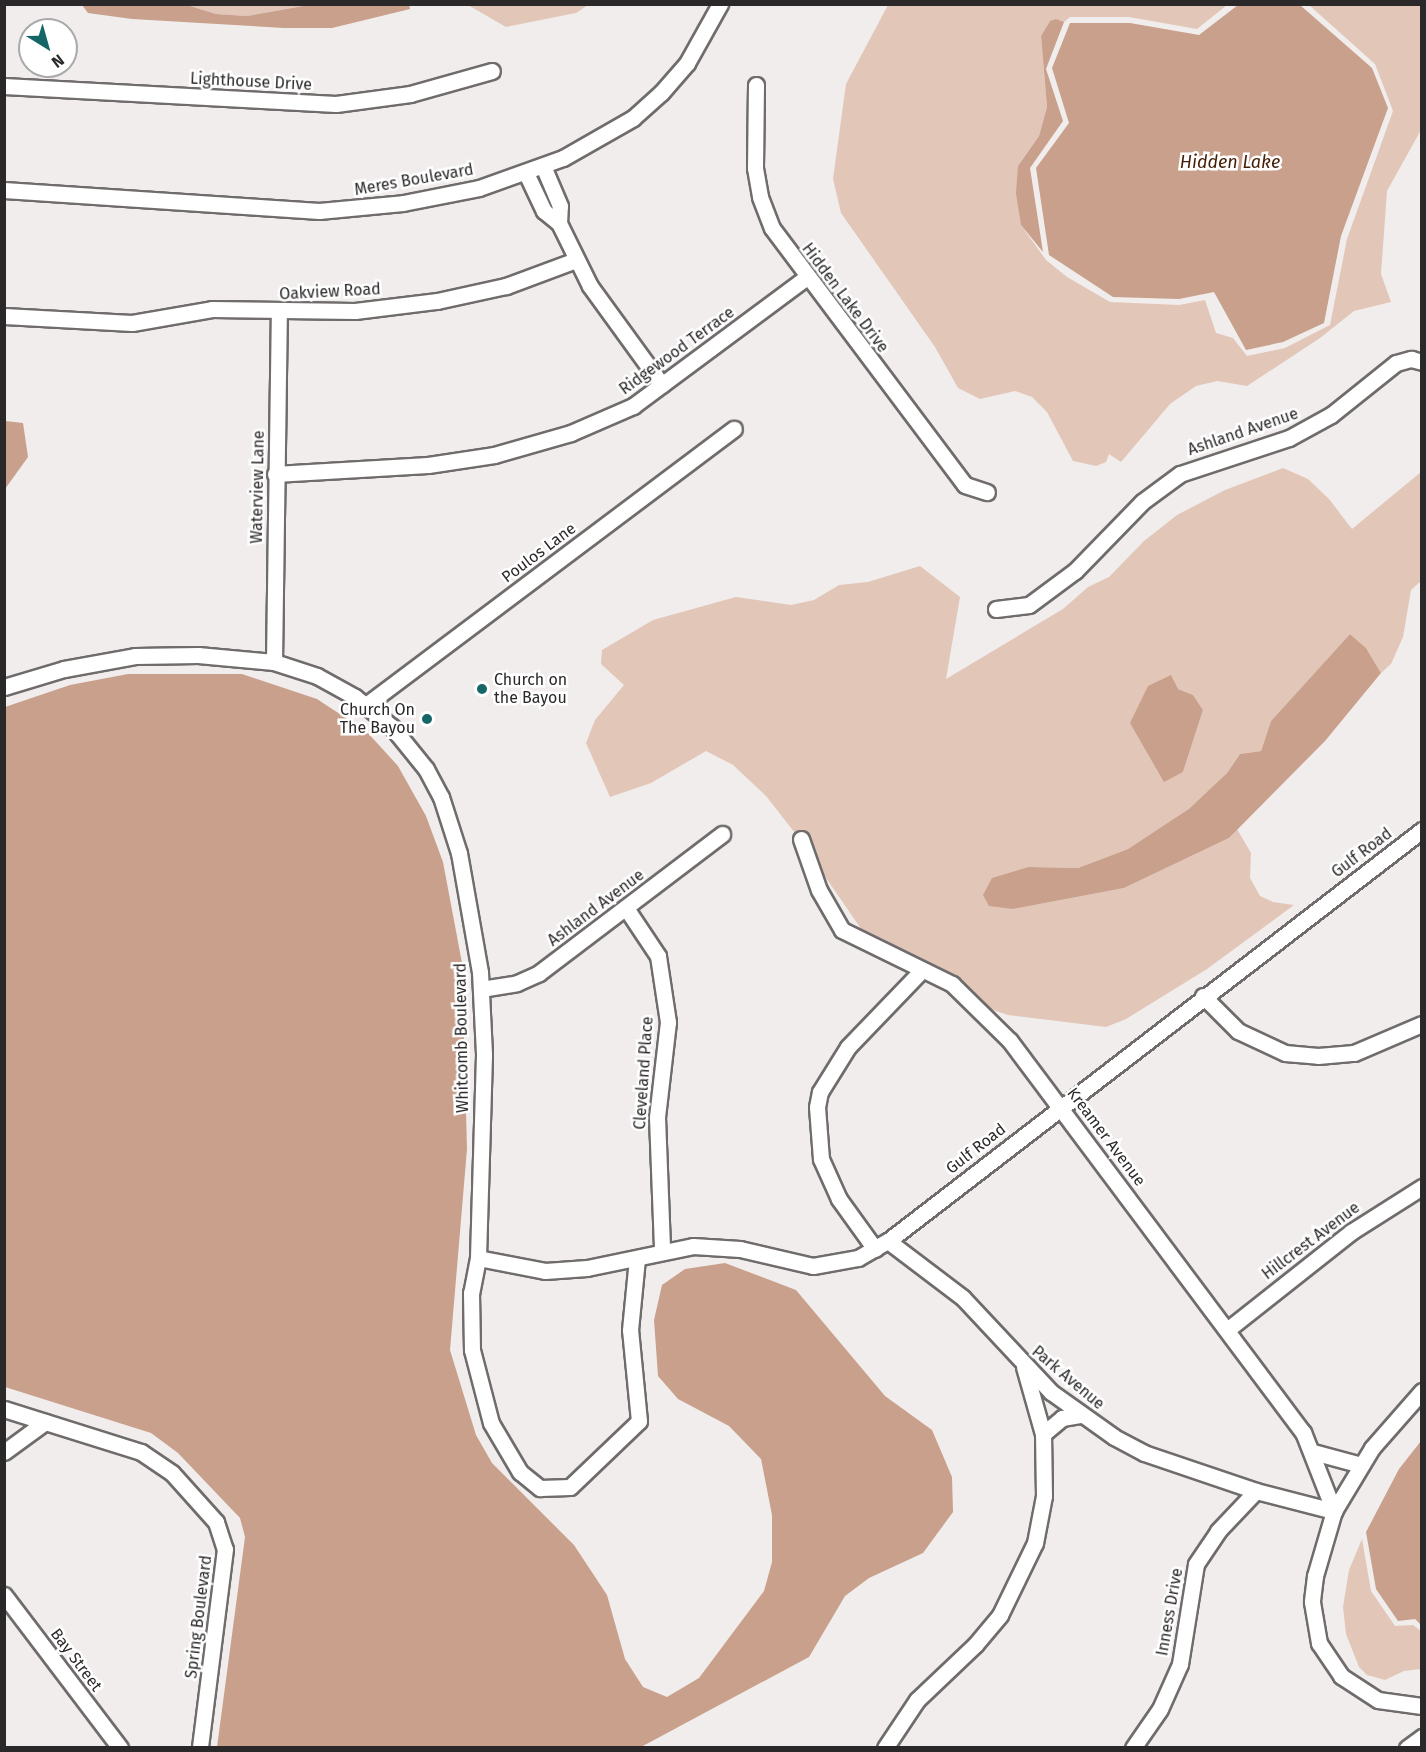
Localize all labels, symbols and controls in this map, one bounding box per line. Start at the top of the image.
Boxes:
north arrow [18,18,78,78]
text: N [48,50,68,72]
street label: Lighthouse Drive [190,69,312,95]
water label: Hidden Lake [1180,151,1280,173]
street label: Meres Boulevard [353,160,475,200]
street label: Hidden Lake Drive [798,240,892,356]
street label: Oakview Road [279,280,381,304]
street label: Ridgewood Terrace [616,303,738,399]
street label: Ashland Avenue [1185,404,1301,460]
street label: Waterview Lane [247,430,269,544]
street label: Poulos Lane [498,519,580,587]
place label: Church on the Bayou [494,670,567,708]
marker: Church on the Bayou [475,682,489,696]
place label: Church On The Bayou [340,700,415,738]
marker: Church On The Bayou [420,712,434,726]
street label: Gulf Road [1328,824,1396,882]
street label: Ashland Avenue [544,866,648,950]
street label: Whitcomb Boulevard [451,963,473,1113]
street label: Cleveland Place [630,1016,658,1130]
street label: Kreamer Avenue [1063,1084,1149,1190]
street label: Gulf Road [942,1120,1010,1178]
street label: Hillcrest Avenue [1258,1198,1364,1284]
street label: Park Avenue [1028,1342,1108,1414]
street label: Spring Boulevard [182,1554,216,1680]
street label: Inness Drive [1153,1567,1187,1657]
street label: Bay Street [46,1625,106,1695]

